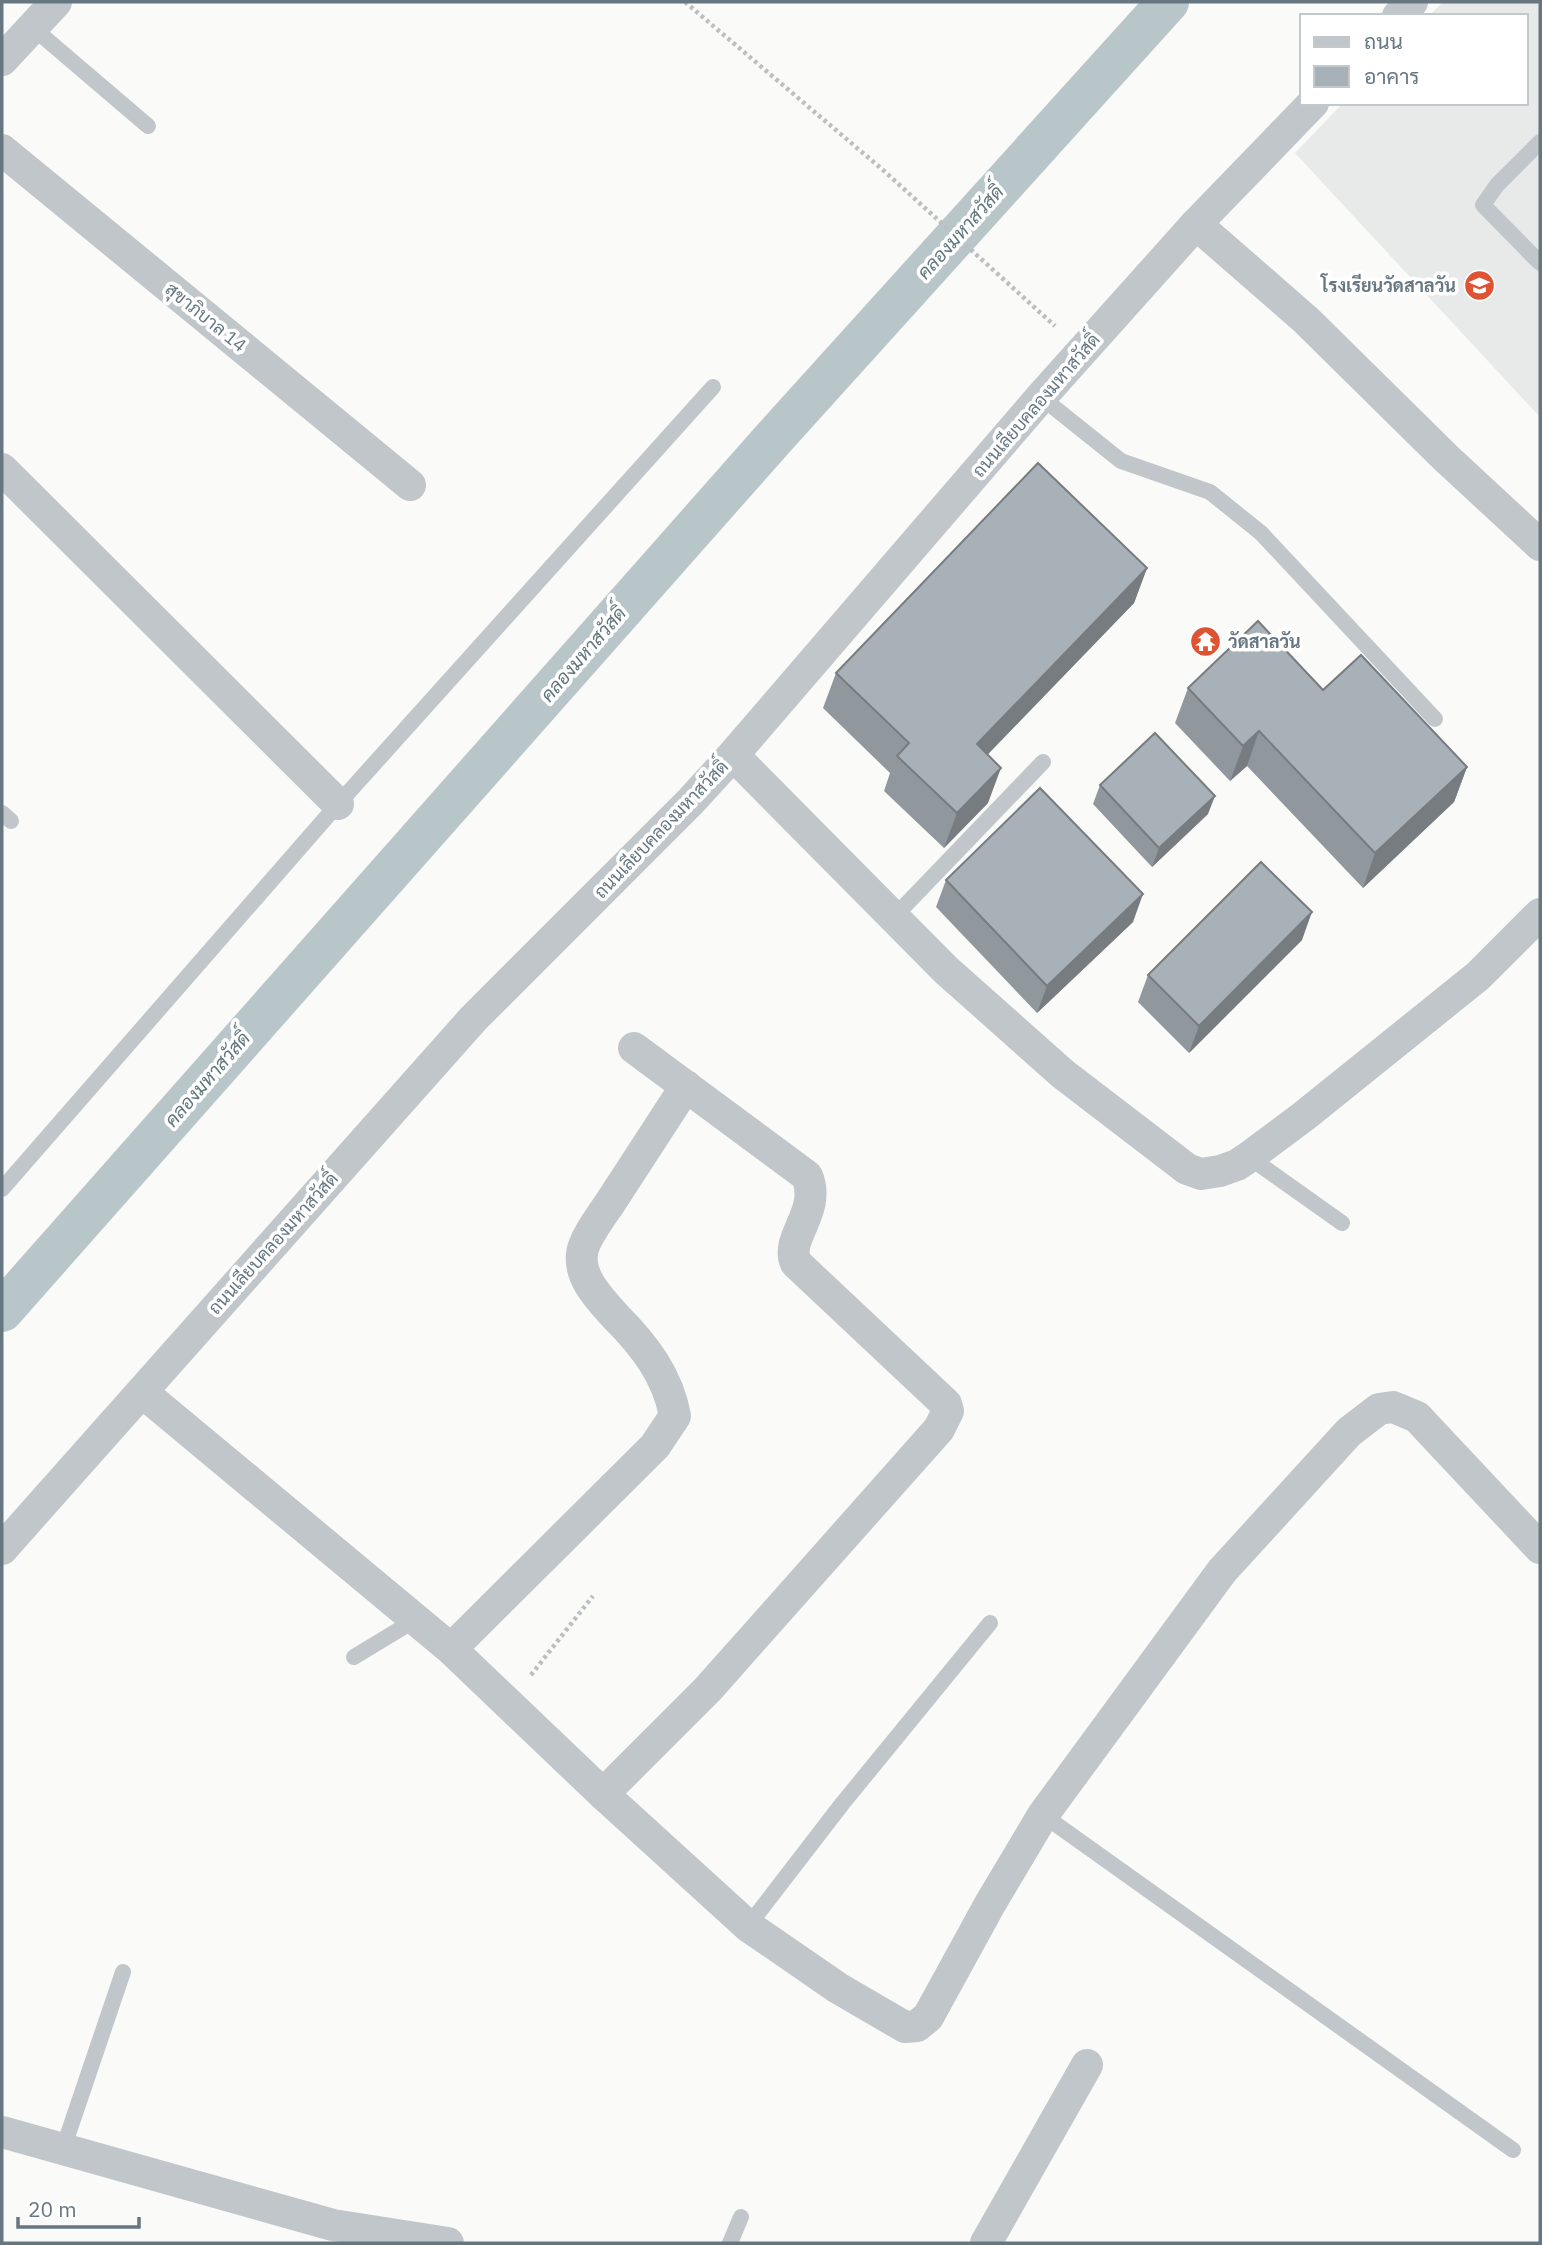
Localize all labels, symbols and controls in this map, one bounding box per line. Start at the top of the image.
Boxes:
legend [1300,14,1528,105]
text: ถนน [1364,27,1403,55]
text: อาคาร [1364,62,1420,90]
water label: คลองมหาสวัสดิ์ [907,173,1011,284]
school or university icon: โรงเรียนวัดสาลวัน [1462,268,1496,302]
place label: โรงเรียนวัดสาลวัน [1320,273,1456,297]
street label: สุขาภิบาล 14 [160,277,251,358]
street label: ถนนเลียบคลองมหาสวัสดิ์ [964,326,1105,482]
water label: คลองมหาสวัสดิ์ [531,595,633,706]
temple icon: วัดสาลวัน [1188,624,1222,658]
place label: วัดสาลวัน [1228,630,1301,653]
street label: ถนนเลียบคลองมหาสวัสดิ์ [586,752,733,903]
water label: คลองมหาสวัสดิ์ [155,1020,257,1131]
street label: ถนนเลียบคลองมหาสวัสดิ์ [200,1164,343,1319]
scale bar [18,2186,138,2230]
text: 20 m [28,2195,77,2223]

